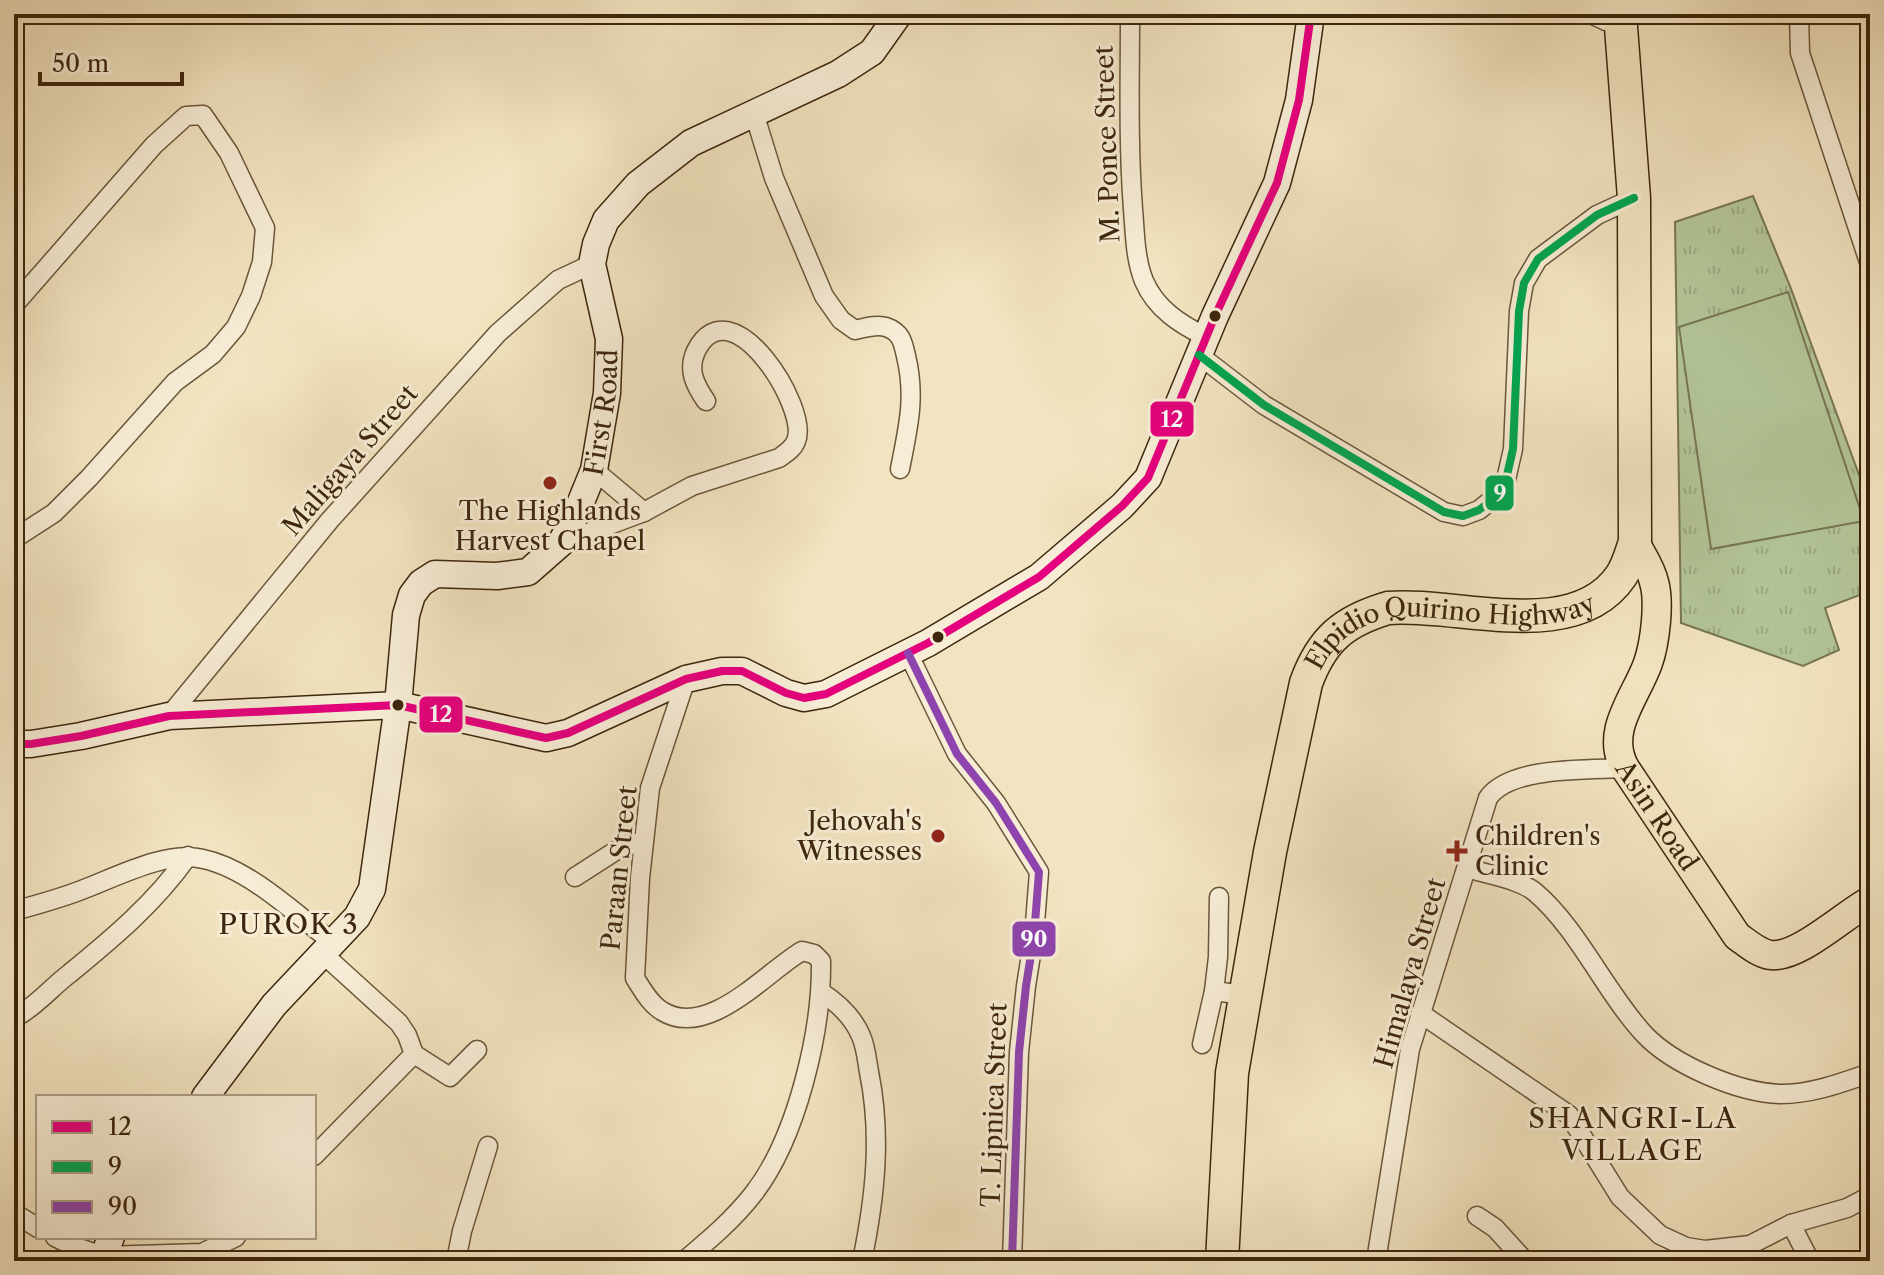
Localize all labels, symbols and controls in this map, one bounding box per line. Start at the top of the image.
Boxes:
scale bar [40,36,182,86]
street label: M. Ponce Street [1088,44,1126,243]
text: 50 m [52,49,109,78]
unlabelled marker [1207,308,1223,324]
street label: First Road [577,349,625,478]
street label: Maligaya Street [276,377,425,542]
line badge: 12 [1149,400,1195,438]
text: 12 [1161,406,1183,433]
marker: The Highlands Harvest Chapel [541,474,559,492]
line badge: 9 [1484,474,1515,512]
text: 9 [1493,480,1507,507]
place label: The Highlands Harvest Chapel [455,495,645,557]
street label: Elpidio Quirino Highway [1298,587,1601,675]
unlabelled marker [930,629,946,645]
line badge: 12 [418,695,464,734]
unlabelled marker [390,697,406,713]
text: 12 [430,701,452,728]
street label: Asin Road [1608,753,1705,877]
street label: Paraan Street [594,783,644,952]
place label: Jehovah's Witnesses [796,805,922,867]
place label: Children's Clinic [1475,820,1601,882]
marker: Jehovah's Witnesses [929,827,947,845]
marker: Children's Clinic [1446,840,1468,862]
street label: Himalaya Street [1368,873,1453,1072]
district label: PUROK 3 [218,907,360,941]
line badge: 90 [1011,920,1057,958]
text: 90 [1020,926,1048,953]
street label: T. Lipnica Street [974,1001,1014,1208]
legend [36,1095,316,1239]
district label: SHANGRI-LA VILLAGE [1528,1101,1738,1167]
text: 12 [108,1112,132,1141]
text: 9 [108,1152,122,1181]
text: 90 [108,1192,137,1221]

